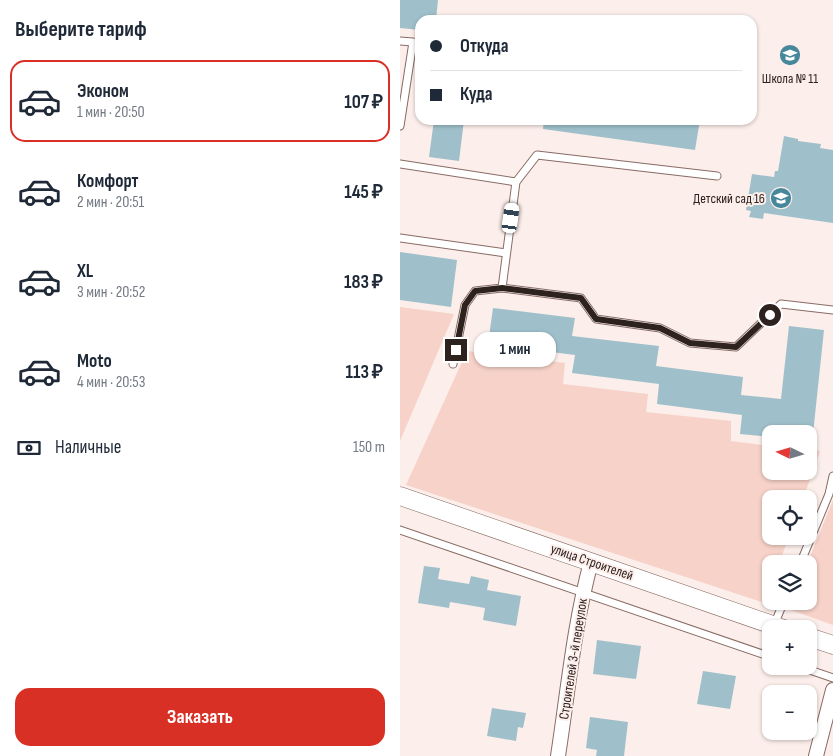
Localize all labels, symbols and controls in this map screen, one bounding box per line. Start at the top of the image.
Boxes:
text: Выберите тариф [15,16,147,43]
text: Откуда [460,35,509,58]
school or university icon: Школа № 11 [778,43,802,67]
place label: Школа № 11 [762,70,818,87]
icon: car [17,79,62,124]
text: Эконом [77,80,129,103]
text: Куда [460,83,493,106]
text: 107 ₽ [344,91,383,114]
text: 1 мин · 20:50 [77,103,145,122]
icon: car [17,169,62,214]
text: Комфорт [77,170,139,193]
text: 145 ₽ [344,181,383,204]
school or university icon: Детский сад 16 [769,186,793,210]
place label: Детский сад 16 [693,190,765,207]
text: 2 мин · 20:51 [77,193,144,212]
car [501,202,520,234]
icon: car [17,259,62,304]
text: XL [77,260,93,283]
text: 183 ₽ [344,271,383,294]
text: 3 мин · 20:52 [77,283,145,302]
route start [759,304,781,326]
callout: 1 мин [474,332,556,368]
route end [445,339,467,361]
text: 1 мин [499,340,531,359]
icon: car [17,349,62,394]
text: Moto [77,350,112,373]
text: 113 ₽ [346,361,383,384]
text: 4 мин · 20:53 [77,373,145,392]
north arrow [762,425,818,480]
map controls [762,425,817,740]
icon: cash [15,434,43,462]
text: Наличные [55,436,121,459]
text: 150 m [353,438,385,457]
button: locate [762,490,817,545]
street label: улица Строителей [548,540,636,584]
button: layers [762,555,817,610]
street label: Строителей 3-й переулок [555,597,591,721]
button: + [762,620,817,675]
button: − [762,685,817,740]
button: Заказать [15,688,385,746]

